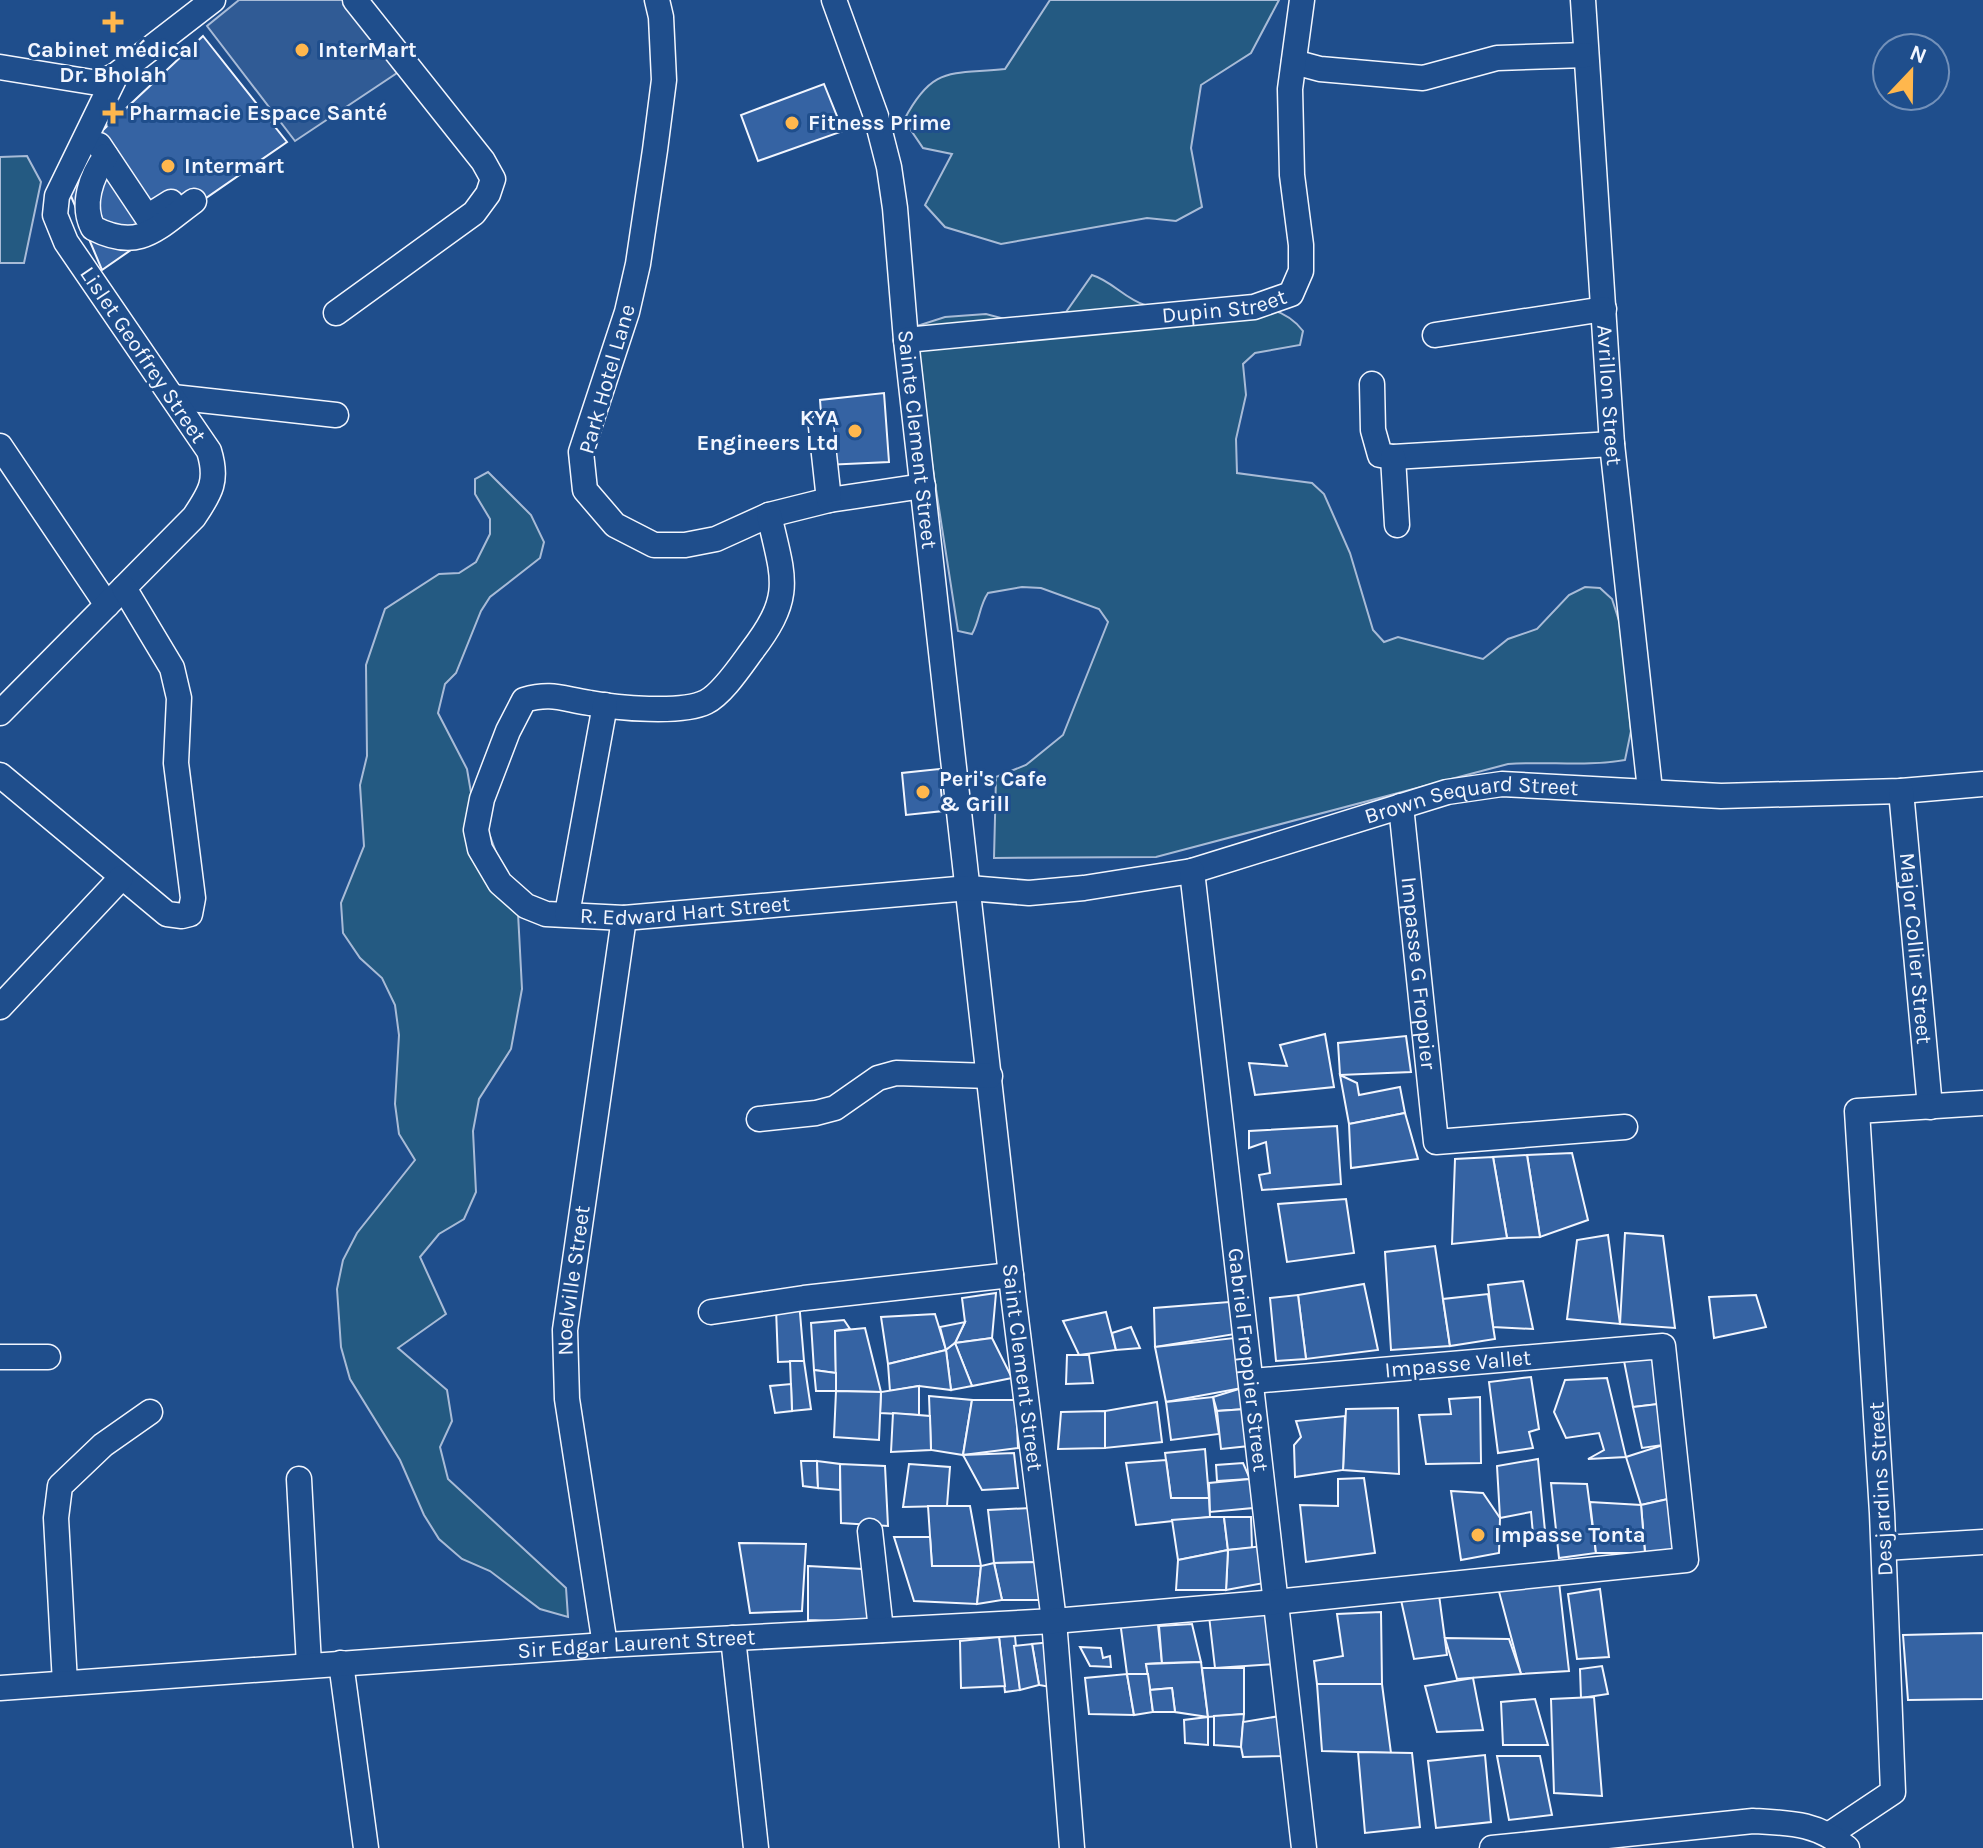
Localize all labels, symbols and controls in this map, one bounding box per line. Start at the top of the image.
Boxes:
marker: Cabinet médical Dr. Bholah [102,11,124,33]
north arrow [1871,32,1951,112]
place label: Cabinet médical Dr. Bholah [27,37,199,88]
place label: InterMart [318,37,417,63]
text: N [1906,39,1930,69]
marker: InterMart [293,41,311,59]
place label: Pharmacie Espace Santé [129,100,387,126]
marker: Pharmacie Espace Santé [104,104,122,122]
place label: Fitness Prime [808,110,951,136]
marker: Fitness Prime [783,114,801,132]
place label: Intermart [184,153,285,179]
marker: Intermart [159,157,177,175]
street label: Lislet Geoffrey Street [74,262,212,448]
street label: Dupin Street [1161,284,1290,329]
street label: Park Hotel Lane [573,301,641,457]
street label: Avrillon Street [1591,324,1627,467]
street label: Sainte Clement Street [892,329,942,550]
place label: KYA Engineers Ltd [696,405,839,456]
marker: KYA Engineers Ltd [846,422,864,440]
place label: Peri's Cafe & Grill [939,766,1047,817]
street label: Brown Sequard Street [1361,771,1579,830]
marker: Peri's Cafe & Grill [914,783,932,801]
street label: Major Collier Street [1894,851,1937,1045]
street label: Impasse G Froppier [1395,875,1441,1071]
street label: R. Edward Hart Street [579,891,791,931]
street label: Noelville Street [552,1204,596,1356]
street label: Gabriel Froppier Street [1222,1246,1274,1473]
street label: Saint Clement Street [997,1262,1048,1473]
street label: Impasse Vallet [1384,1345,1532,1383]
street label: Desjardins Street [1863,1401,1899,1577]
place label: Impasse Tonta [1494,1522,1646,1548]
marker: Impasse Tonta [1469,1526,1487,1544]
street label: Sir Edgar Laurent Street [517,1624,756,1664]

